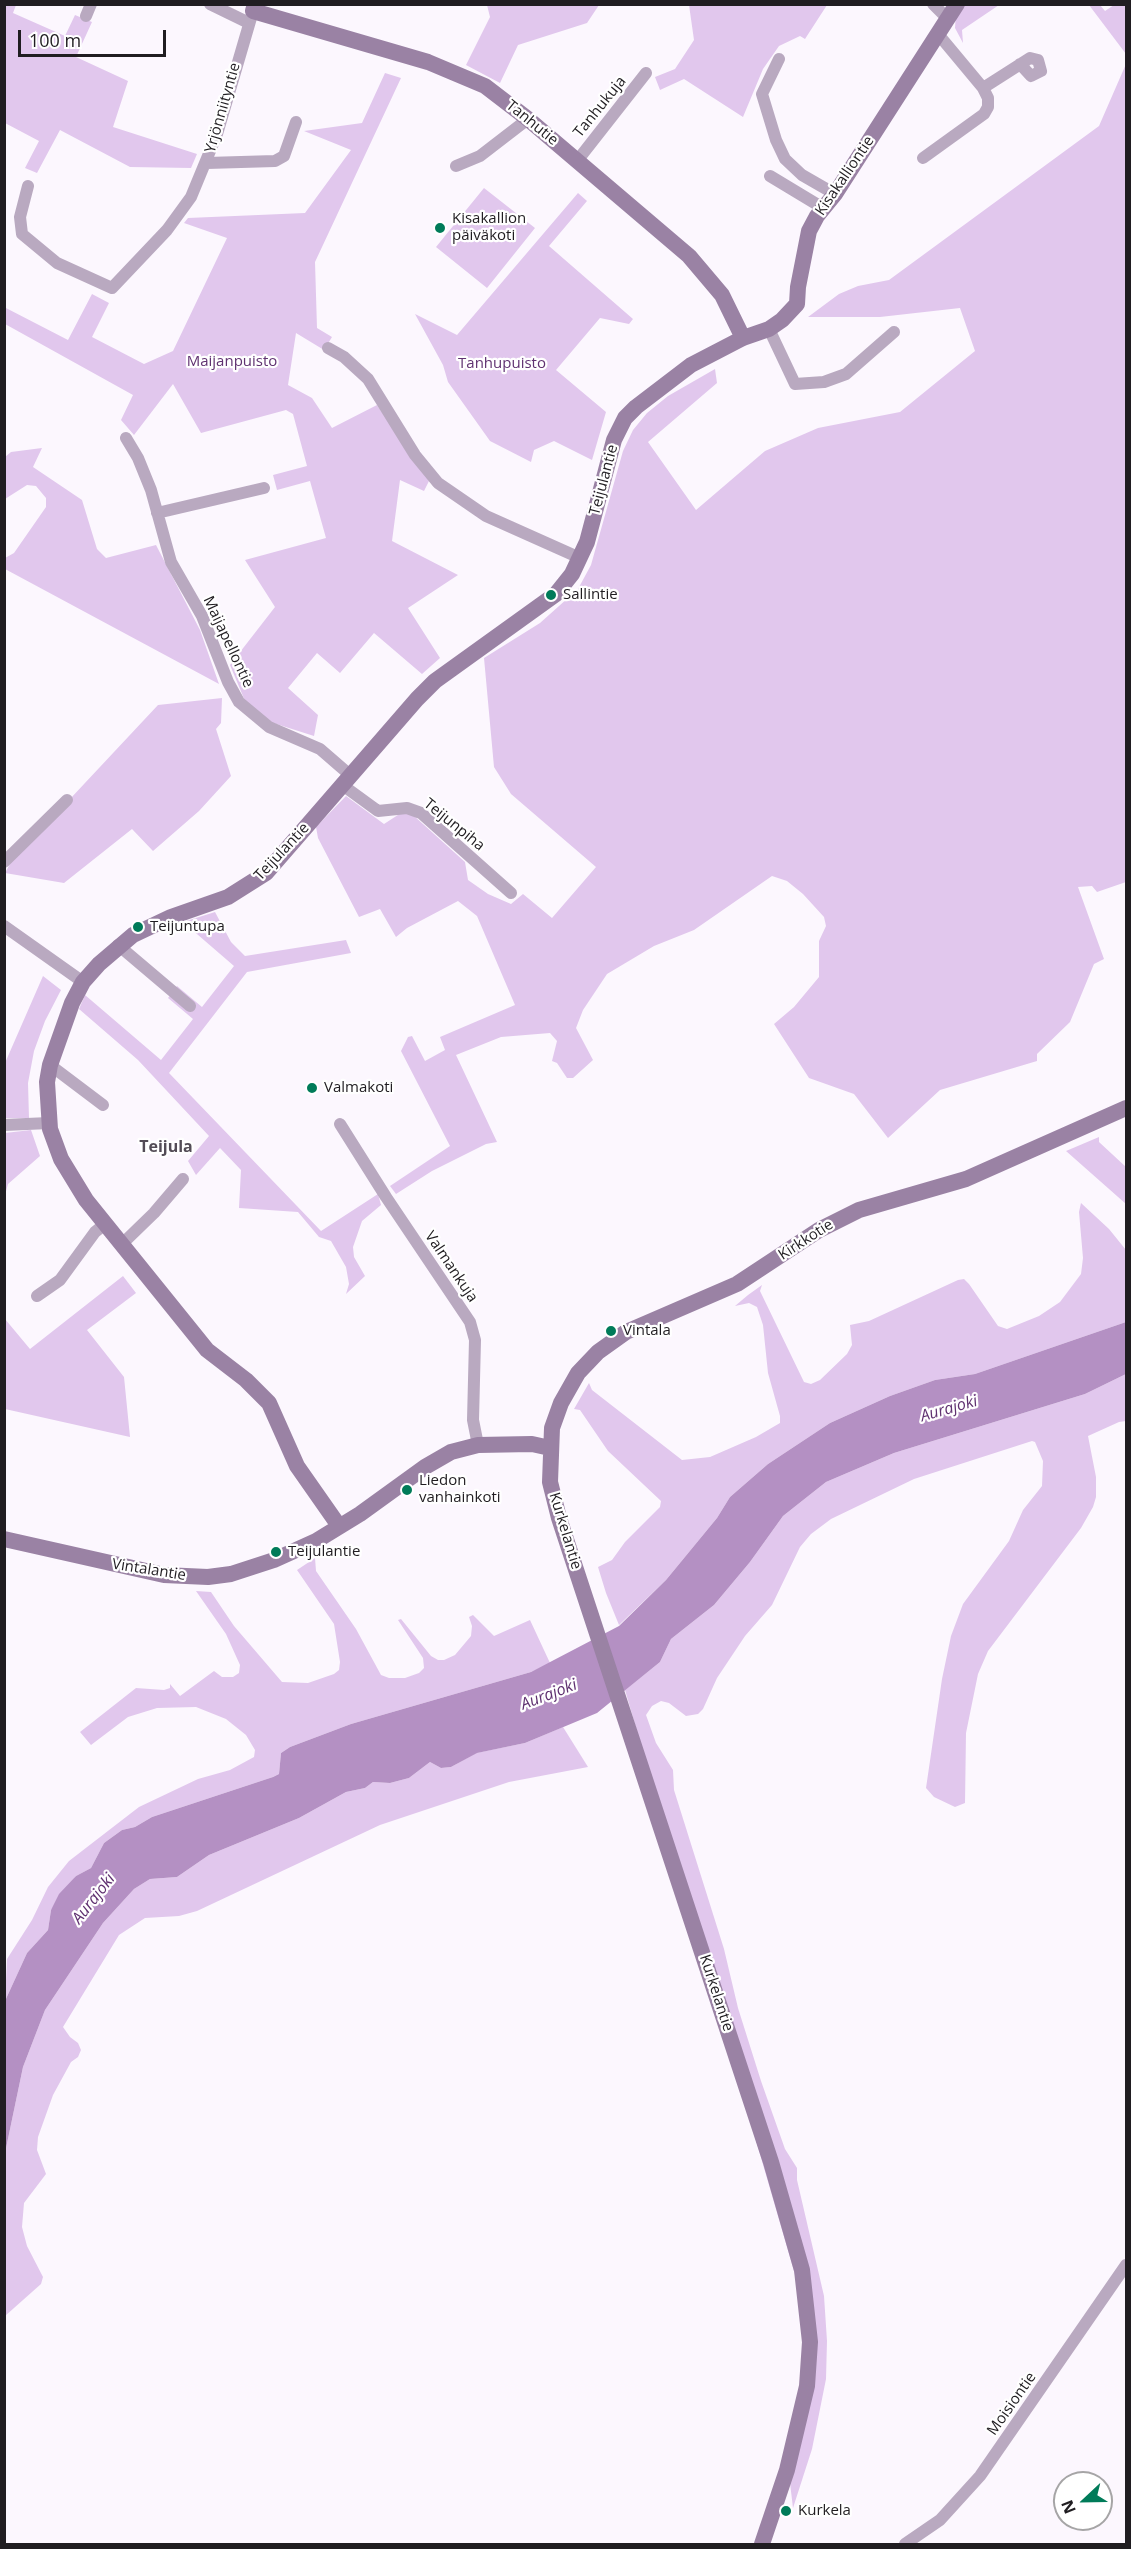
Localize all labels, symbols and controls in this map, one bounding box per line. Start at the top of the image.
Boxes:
scale bar [21,18,170,56]
text: 100 m [29,28,81,52]
street label: Yrjönniityntie [202,61,244,155]
street label: Tanhukuja [570,73,630,141]
street label: Tanhutie [502,97,562,149]
street label: Kisakalliontie [812,133,878,219]
place label: Kisakallion päiväkoti [452,210,526,245]
marker: Kisakallion päiväkoti [433,221,447,235]
park label: Maijanpuisto [187,353,277,371]
park label: Tanhupuisto [458,355,546,373]
street label: Teijulantie [586,443,622,517]
place label: Sallintie [563,586,618,604]
marker: Sallintie [544,588,558,602]
street label: Maijapellontie [199,593,257,691]
street label: Teijunpiha [420,795,488,855]
street label: Teijulantie [251,819,313,885]
place label: Teijuntupa [150,918,225,936]
marker: Teijuntupa [131,920,145,934]
place label: Valmakoti [324,1079,393,1097]
marker: Valmakoti [305,1081,319,1095]
district label: Teijula [139,1137,193,1157]
street label: Kirkkotie [775,1216,837,1264]
street label: Valmankuja [421,1228,481,1306]
place label: Vintala [623,1322,671,1340]
marker: Vintala [604,1324,618,1338]
water label: Aurajoki [918,1392,980,1426]
place label: Liedon vanhainkoti [419,1472,501,1507]
marker: Liedon vanhainkoti [400,1483,414,1497]
street label: Kurkelantie [545,1490,585,1572]
place label: Teijulantie [288,1543,360,1561]
marker: Teijulantie [269,1545,283,1559]
street label: Vintalantie [111,1555,187,1585]
water label: Aurajoki [518,1676,580,1714]
water label: Aurajoki [68,1870,120,1928]
street label: Kurkelantie [695,1952,737,2034]
street label: Moisiontie [984,2369,1040,2439]
north arrow [1053,2471,1113,2531]
text: N [1056,2497,1081,2517]
place label: Kurkela [798,2502,851,2520]
marker: Kurkela [779,2504,793,2518]

